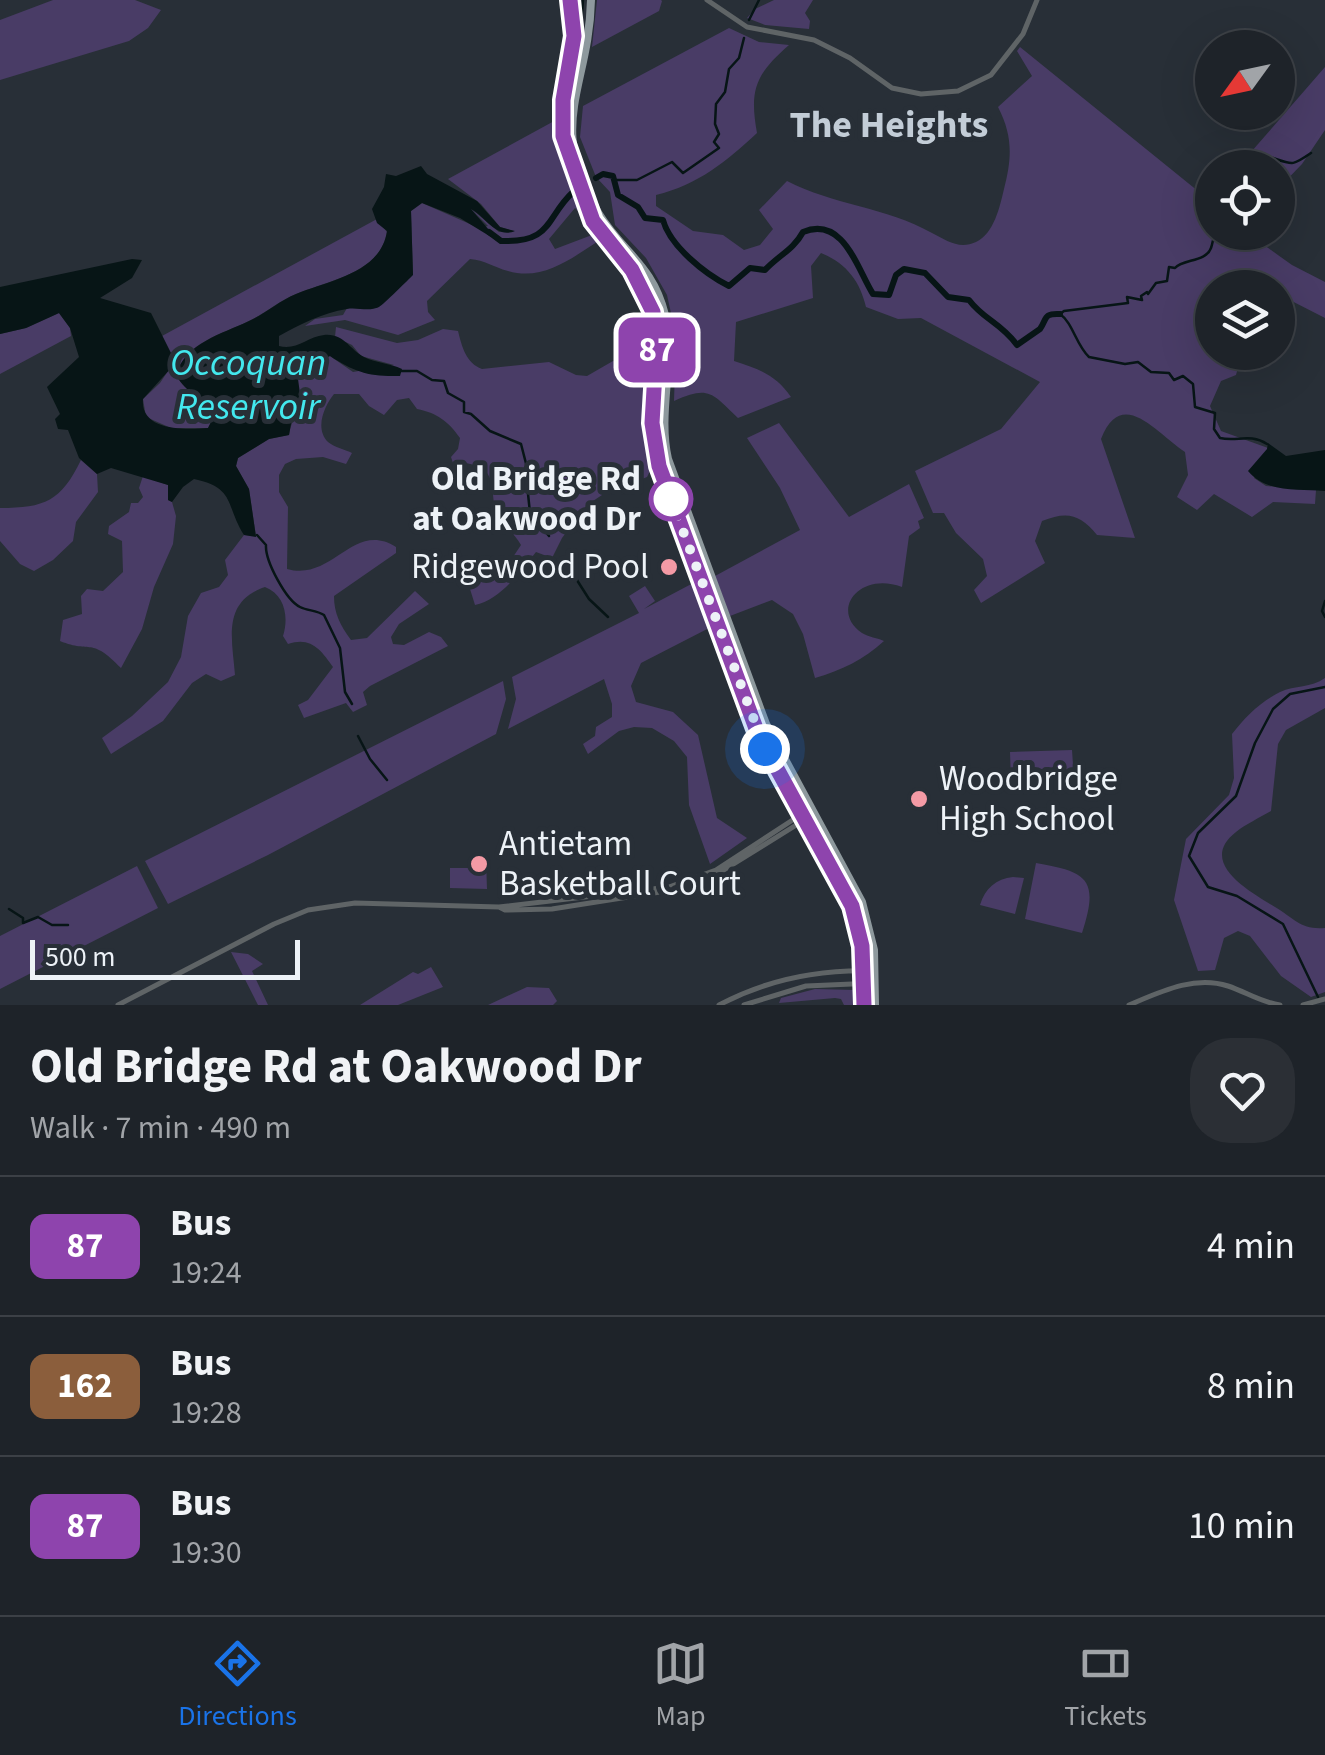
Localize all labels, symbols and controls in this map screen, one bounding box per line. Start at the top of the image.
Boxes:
north arrow [1195,30,1295,130]
map controls [1195,30,1295,370]
district label: The Heights [790,98,988,152]
button: locate [1195,150,1295,250]
button: layers [1195,270,1295,370]
line badge: 87 [612,318,702,382]
text: 87 [639,325,675,375]
water label: Occoquan Reservoir [170,336,326,434]
place label: Old Bridge Rd at Oakwood Dr [412,454,641,544]
marker: Old Bridge Rd at Oakwood Dr [650,478,692,520]
place label: Ridgewood Pool [411,542,649,592]
marker: Ridgewood Pool [658,556,680,578]
your location [740,724,790,774]
place label: Woodbridge High School [939,754,1118,844]
marker: Woodbridge High School [908,788,930,810]
place label: Antietam Basketball Court [499,819,741,909]
marker: Antietam Basketball Court [468,853,490,875]
scale bar [30,935,300,980]
text: 500 m [45,937,116,977]
text: Old Bridge Rd at Oakwood Dr [30,1033,642,1101]
button: heart [1190,1038,1295,1143]
text: Walk · 7 min · 490 m [30,1105,291,1151]
text: Bus [170,1196,231,1250]
text: 4 min [1207,1219,1295,1273]
text: 87 [67,1221,103,1271]
text: 19:24 [170,1250,242,1296]
text: Bus [170,1336,231,1390]
text: 8 min [1207,1359,1295,1413]
text: 162 [57,1361,113,1411]
text: 19:28 [170,1390,242,1436]
text: Bus [170,1476,231,1530]
text: 10 min [1188,1499,1295,1553]
text: 87 [67,1501,103,1551]
text: 19:30 [170,1530,242,1576]
tab: Directions [178,1636,297,1736]
tab: Map [653,1636,708,1736]
tab: Tickets [1064,1636,1147,1736]

